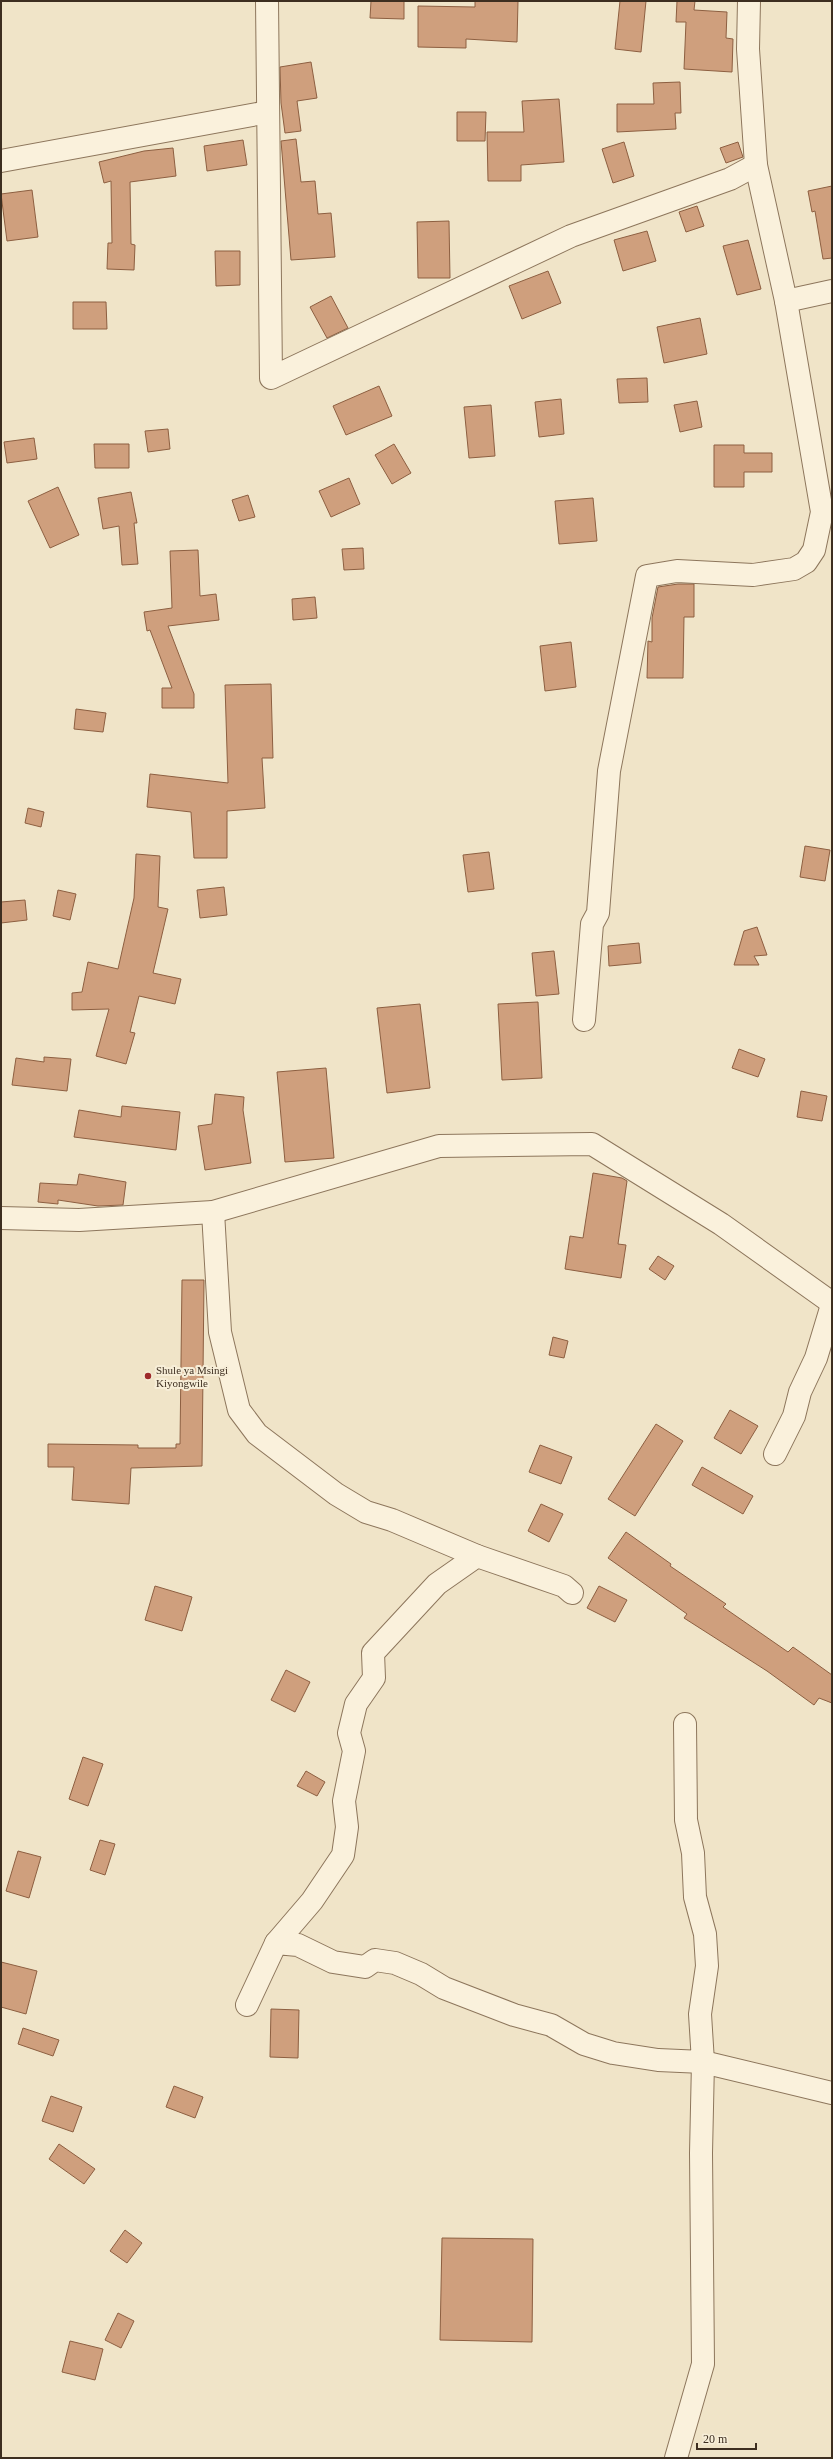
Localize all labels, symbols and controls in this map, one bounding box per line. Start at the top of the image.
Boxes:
place label: Shule ya Msingi Kiyongwile [156,1364,228,1389]
marker: Shule ya Msingi Kiyongwile [143,1371,153,1381]
scale bar [697,2425,756,2451]
text: 20 m [703,2432,728,2446]

